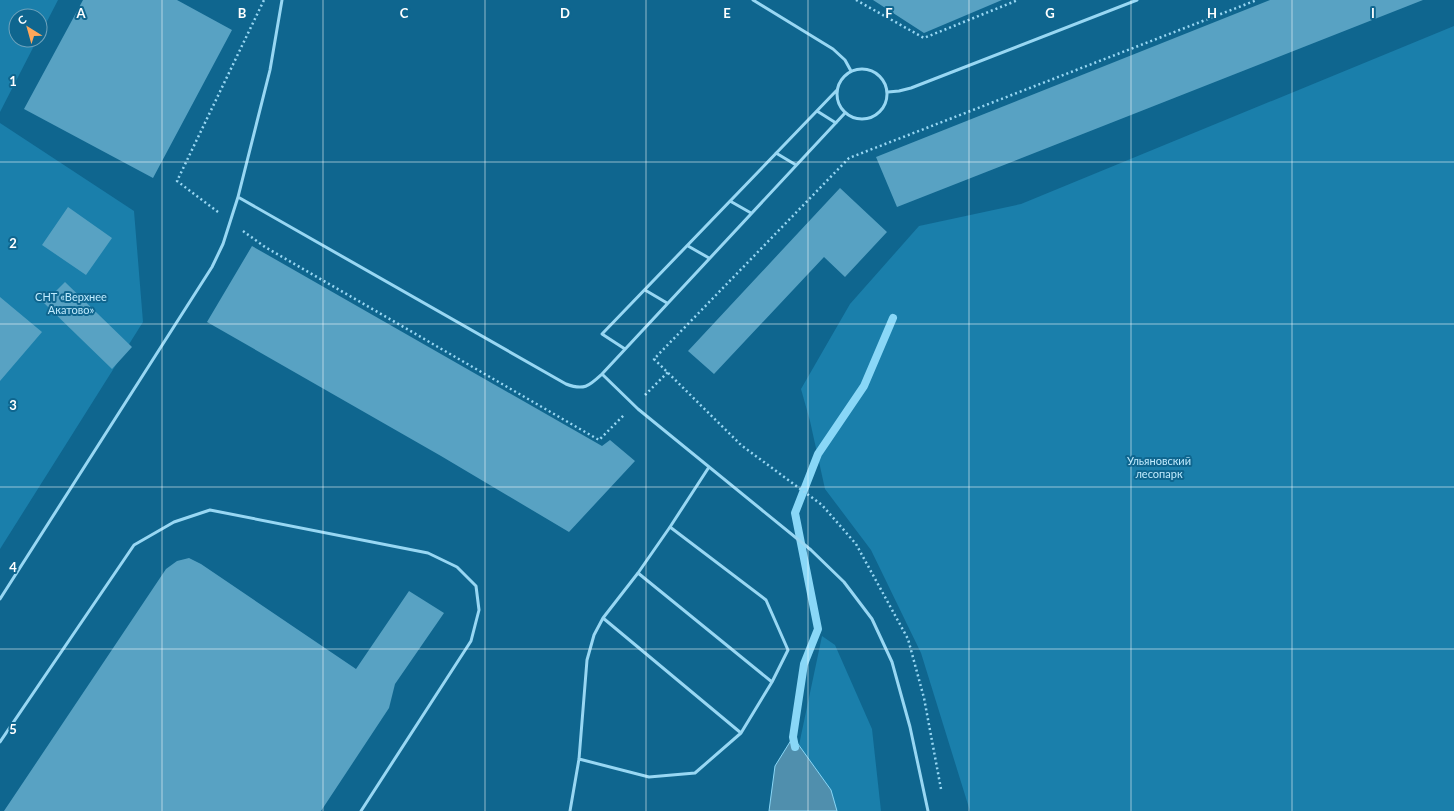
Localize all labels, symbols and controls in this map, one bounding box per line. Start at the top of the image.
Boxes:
text: A [75,5,86,21]
text: B [238,5,247,21]
text: C [400,5,409,21]
text: D [560,5,570,21]
text: E [723,5,731,21]
text: F [885,5,893,21]
text: G [1045,5,1055,21]
text: H [1207,5,1217,21]
text: I [1371,5,1375,21]
north arrow [8,8,48,48]
text: С [15,12,29,27]
text: 1 [9,73,17,89]
text: 2 [9,235,17,251]
park label: СНТ «Верхнее Акатово» [35,290,107,316]
text: 3 [9,397,17,413]
park label: Ульяновский лесопарк [1127,454,1191,480]
text: 4 [9,559,17,575]
text: 5 [9,721,17,737]

